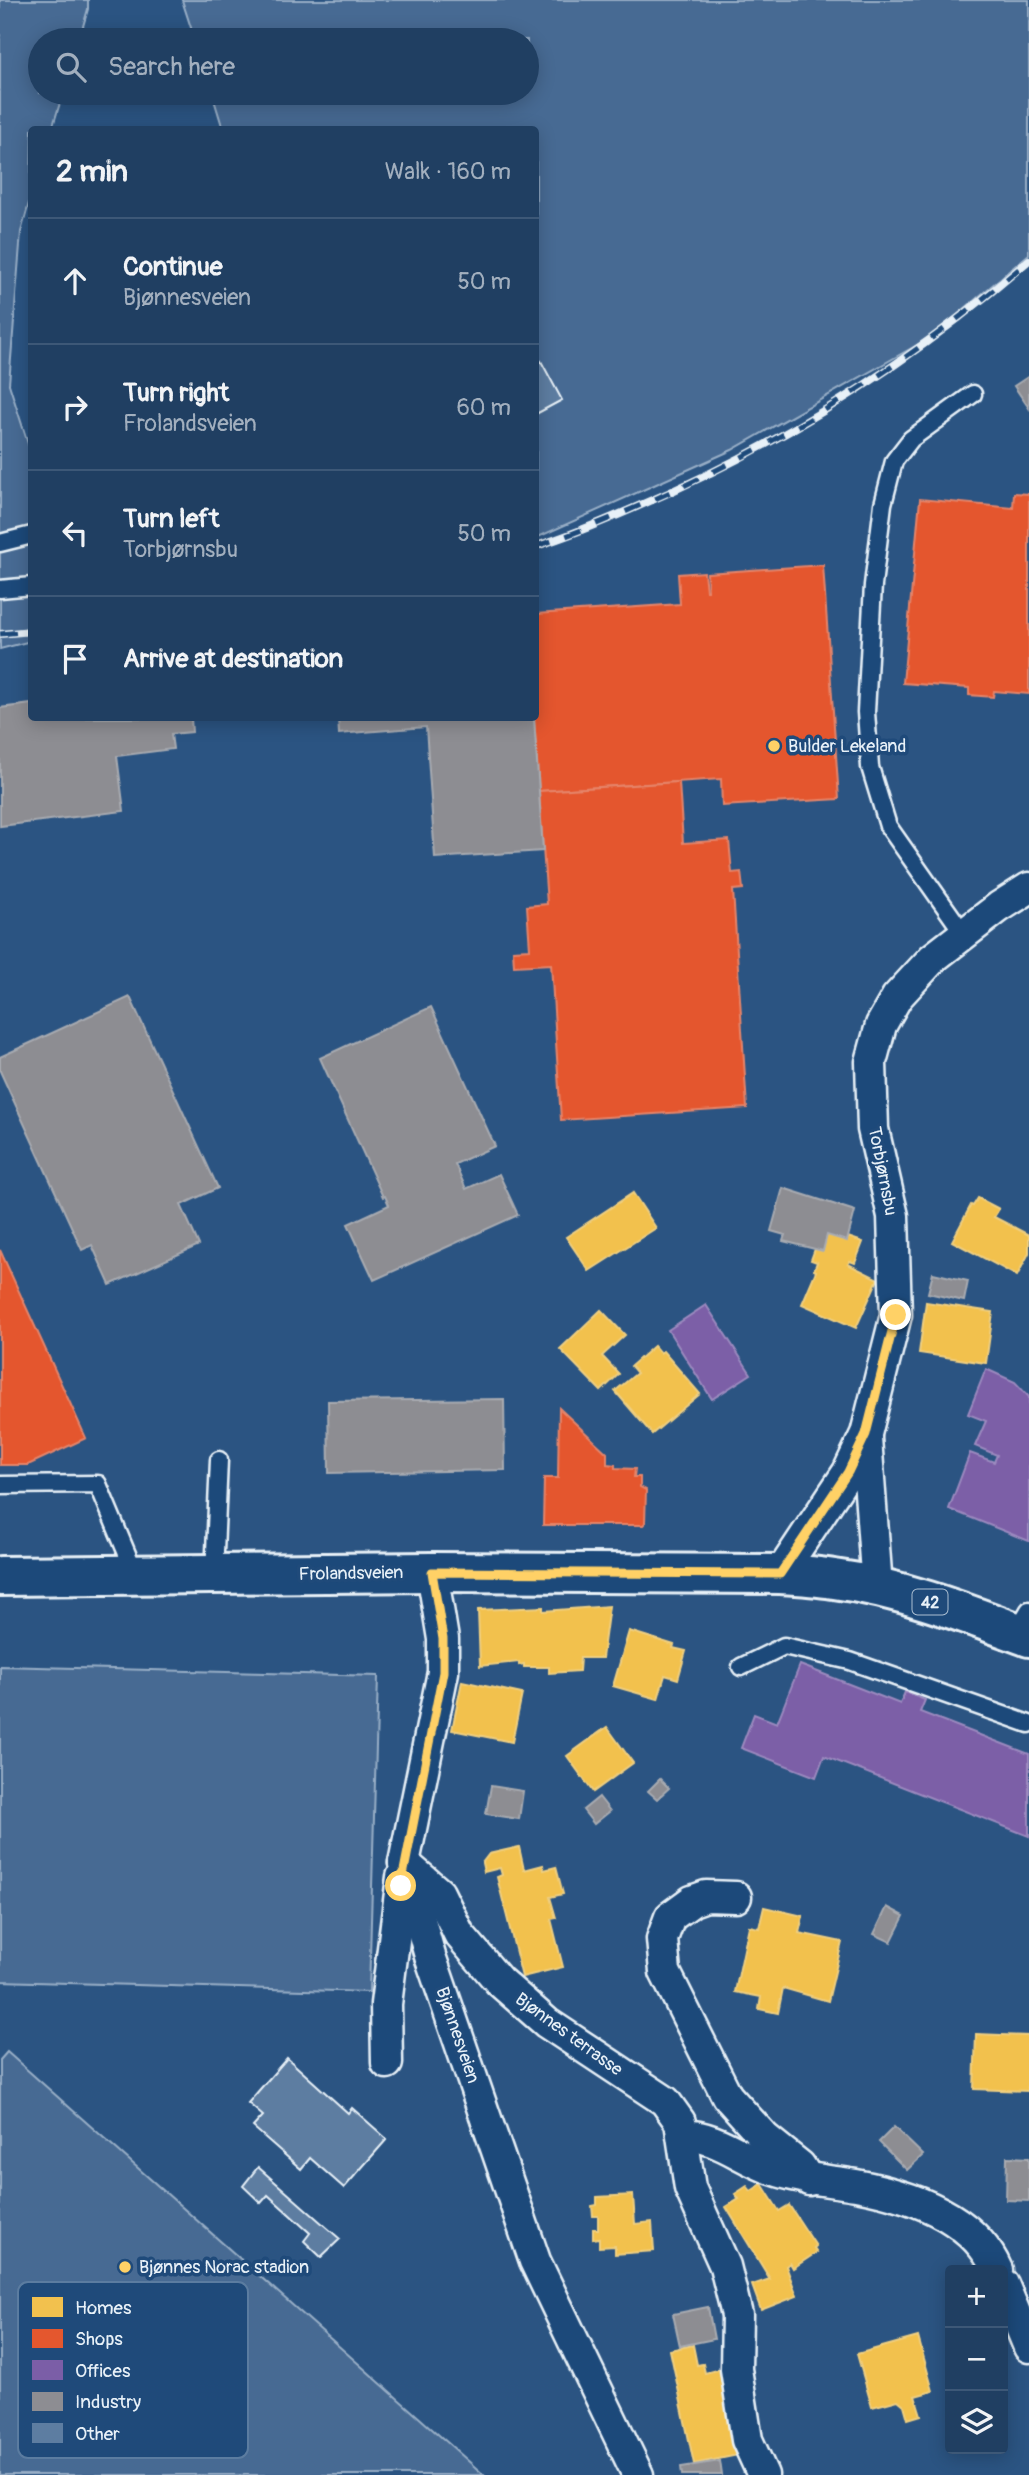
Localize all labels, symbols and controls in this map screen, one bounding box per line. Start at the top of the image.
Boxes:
search box [28,28,539,105]
icon: search [52,48,90,86]
text: Search here [108,51,235,83]
text: 2 min [56,153,128,190]
text: Walk · 160 m [385,157,511,186]
text: Continue [123,251,223,283]
icon: ahead [56,262,94,300]
text: 50 m [457,267,511,296]
text: Bjønnesveien [123,283,251,312]
text: Turn right [123,377,229,409]
icon: right [56,388,94,426]
text: 60 m [456,393,511,422]
text: Frolandsveien [123,409,257,438]
text: Turn left [123,503,219,535]
icon: left [56,514,94,552]
text: 50 m [457,519,511,548]
text: Torbjørnsbu [123,535,238,564]
icon: arrive [56,640,94,678]
text: Arrive at destination [123,643,343,675]
place label: Bulder Lekeland [788,735,906,758]
marker: Bulder Lekeland [766,738,782,754]
street label: Torbjørnsbu [863,1125,902,1218]
route end [880,1299,911,1330]
street label: Frolandsveien [299,1561,404,1586]
road number: 42 [912,1590,948,1614]
route start [385,1870,416,1901]
street label: Bjønnesveien [430,1984,485,2086]
street label: Bjønnes terrasse [510,1988,627,2081]
place label: Bjønnes Norac stadion [139,2256,309,2279]
marker: Bjønnes Norac stadion [117,2259,133,2275]
map controls [945,2265,1008,2454]
button: + [945,2265,1008,2328]
legend [18,2282,248,2458]
text: Homes [75,2296,132,2320]
text: Shops [75,2327,123,2351]
button: − [945,2328,1008,2391]
text: Offices [75,2359,131,2383]
text: Industry [75,2390,141,2414]
button: layers [945,2391,1008,2454]
text: Other [75,2422,120,2446]

